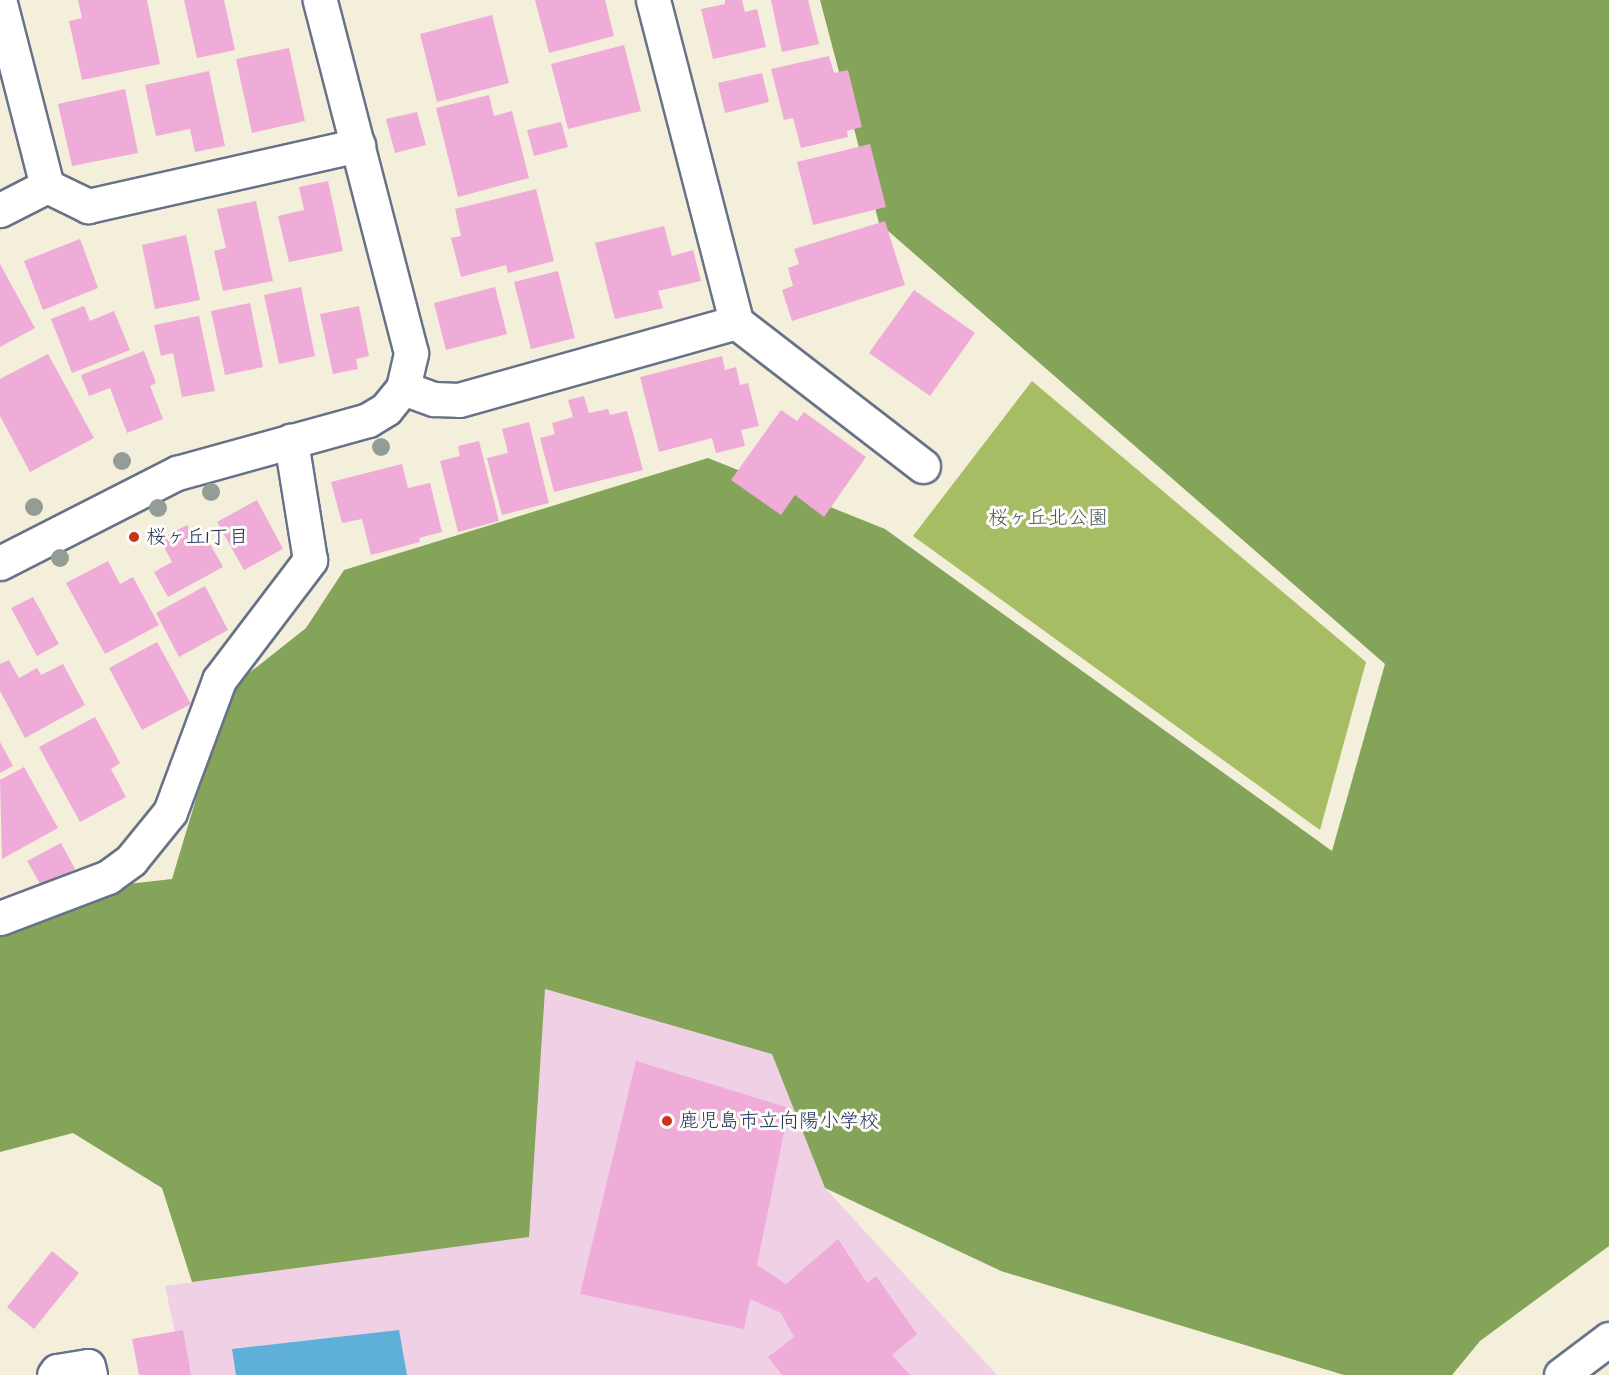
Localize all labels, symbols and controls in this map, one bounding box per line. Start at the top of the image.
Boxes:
park label: 桜ヶ丘北公園 [988,506,1108,530]
place label: 桜ヶ丘1丁目 [146,525,249,549]
marker: 桜ヶ丘1丁目 [127,530,141,544]
place label: 鹿児島市立向陽小学校 [679,1109,879,1133]
marker: 鹿児島市立向陽小学校 [660,1114,674,1128]

